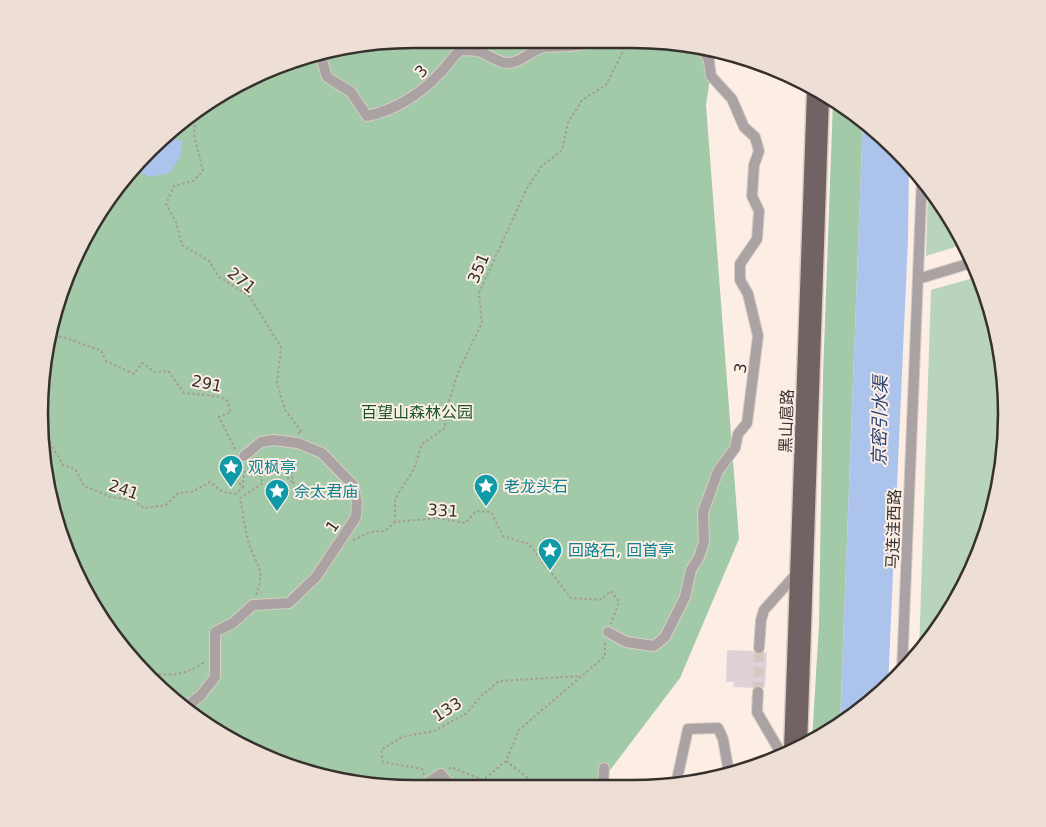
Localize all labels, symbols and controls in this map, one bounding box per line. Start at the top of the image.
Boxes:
street label: 3 [411,61,432,82]
street label: 351 [464,250,493,286]
street label: 271 [224,263,260,297]
street label: 3 [730,362,751,375]
street label: 291 [190,371,224,396]
water label: 京密引水渠 [868,373,891,466]
street label: 黑山扈路 [776,389,797,453]
park label: 百望山森林公园 [361,403,473,422]
place icon: 观枫亭 [218,454,244,488]
place label: 观枫亭 [248,458,296,477]
place icon: 老龙头石 [473,473,499,507]
street label: 241 [106,476,141,503]
place label: 老龙头石 [504,477,568,496]
place icon: 佘太君庙 [264,478,290,512]
place label: 佘太君庙 [294,482,358,501]
street label: 马连洼西路 [883,489,904,569]
street label: 331 [427,500,459,521]
street label: 1 [322,517,343,536]
place icon: 回路石, 回首亭 [537,537,563,571]
place label: 回路石, 回首亭 [568,541,674,560]
street label: 133 [429,693,465,726]

